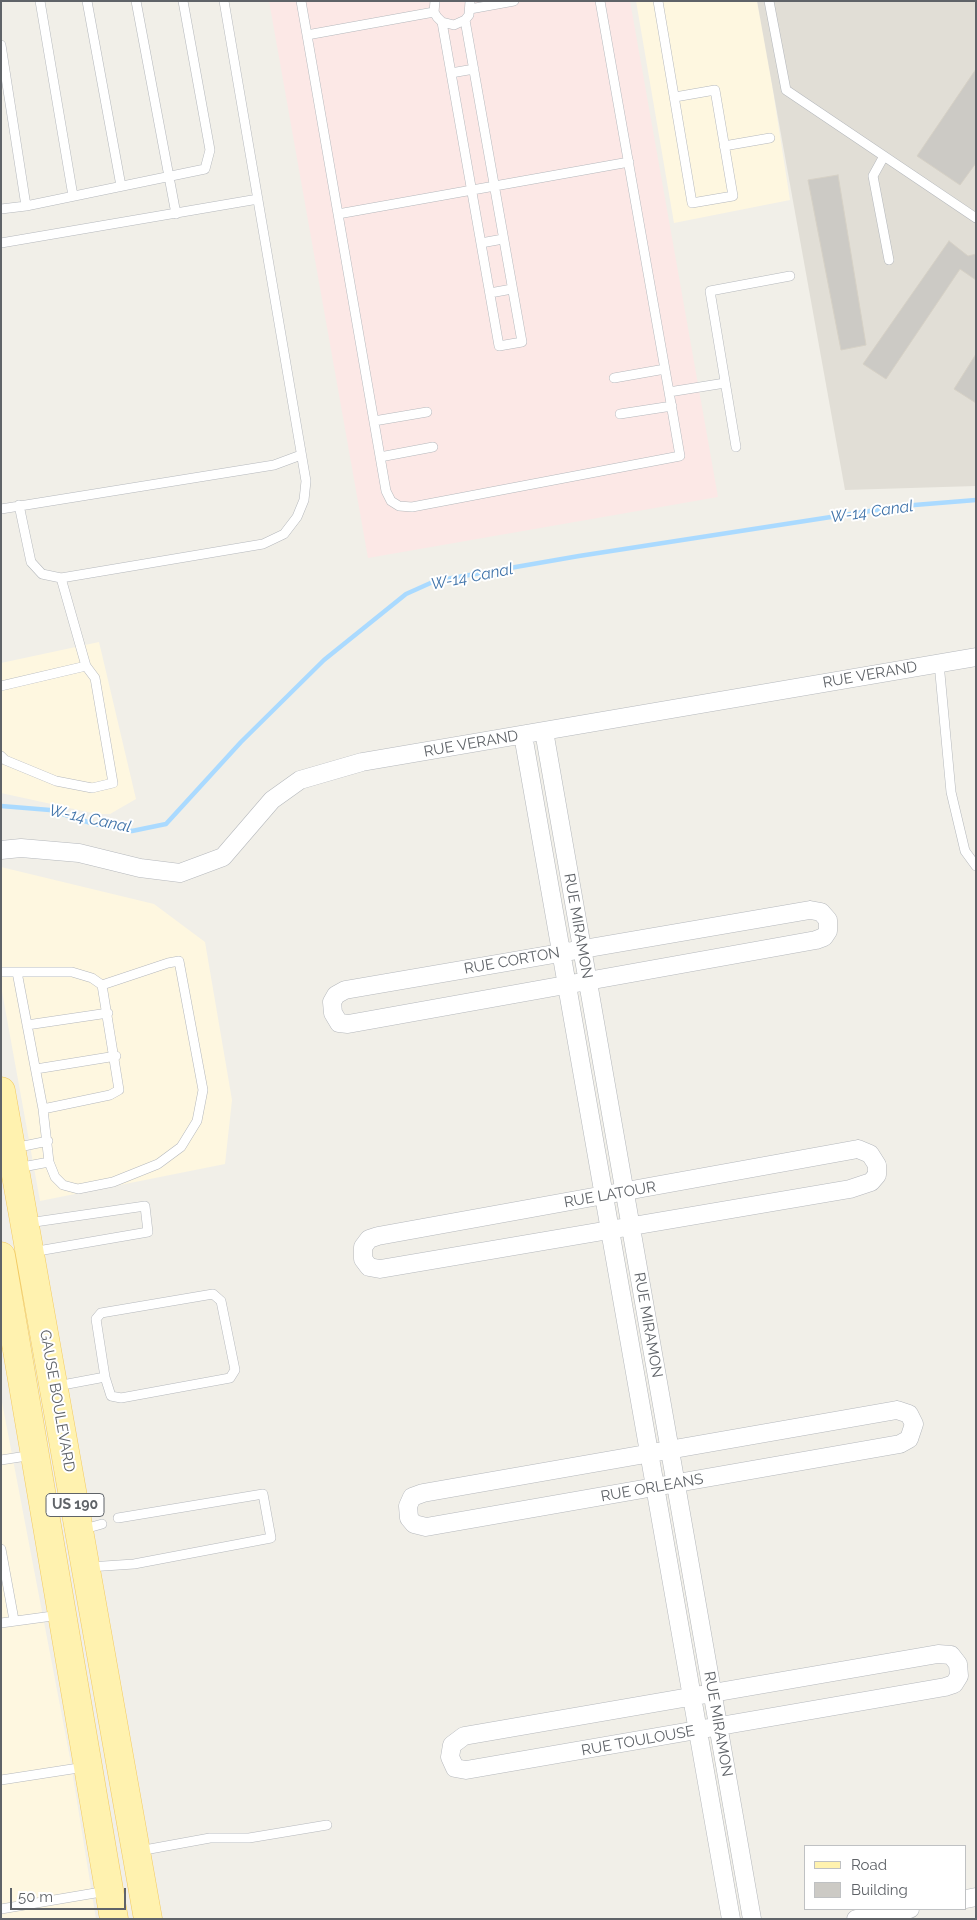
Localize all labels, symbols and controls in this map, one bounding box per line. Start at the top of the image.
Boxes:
water label: W-14 Canal [829,497,915,527]
water label: W-14 Canal [429,560,515,594]
street label: RUE VERAND [821,658,919,692]
street label: RUE VERAND [422,727,520,761]
water label: W-14 Canal [47,801,133,837]
street label: RUE MIRAMON [560,872,596,980]
street label: RUE CORTON [463,944,561,978]
street label: RUE LATOUR [563,1178,657,1212]
street label: RUE MIRAMON [630,1271,666,1379]
street label: GAUSE BOULEVARD [36,1328,78,1474]
street label: RUE ORLEANS [599,1470,705,1506]
road number: US 190 [46,1494,104,1516]
street label: RUE MIRAMON [700,1670,736,1778]
street label: RUE TOULOUSE [580,1722,696,1760]
legend [804,1845,967,1910]
text: Road [851,1856,887,1874]
scale bar [12,1878,129,1910]
text: Building [851,1881,908,1899]
text: 50 m [18,1888,53,1906]

